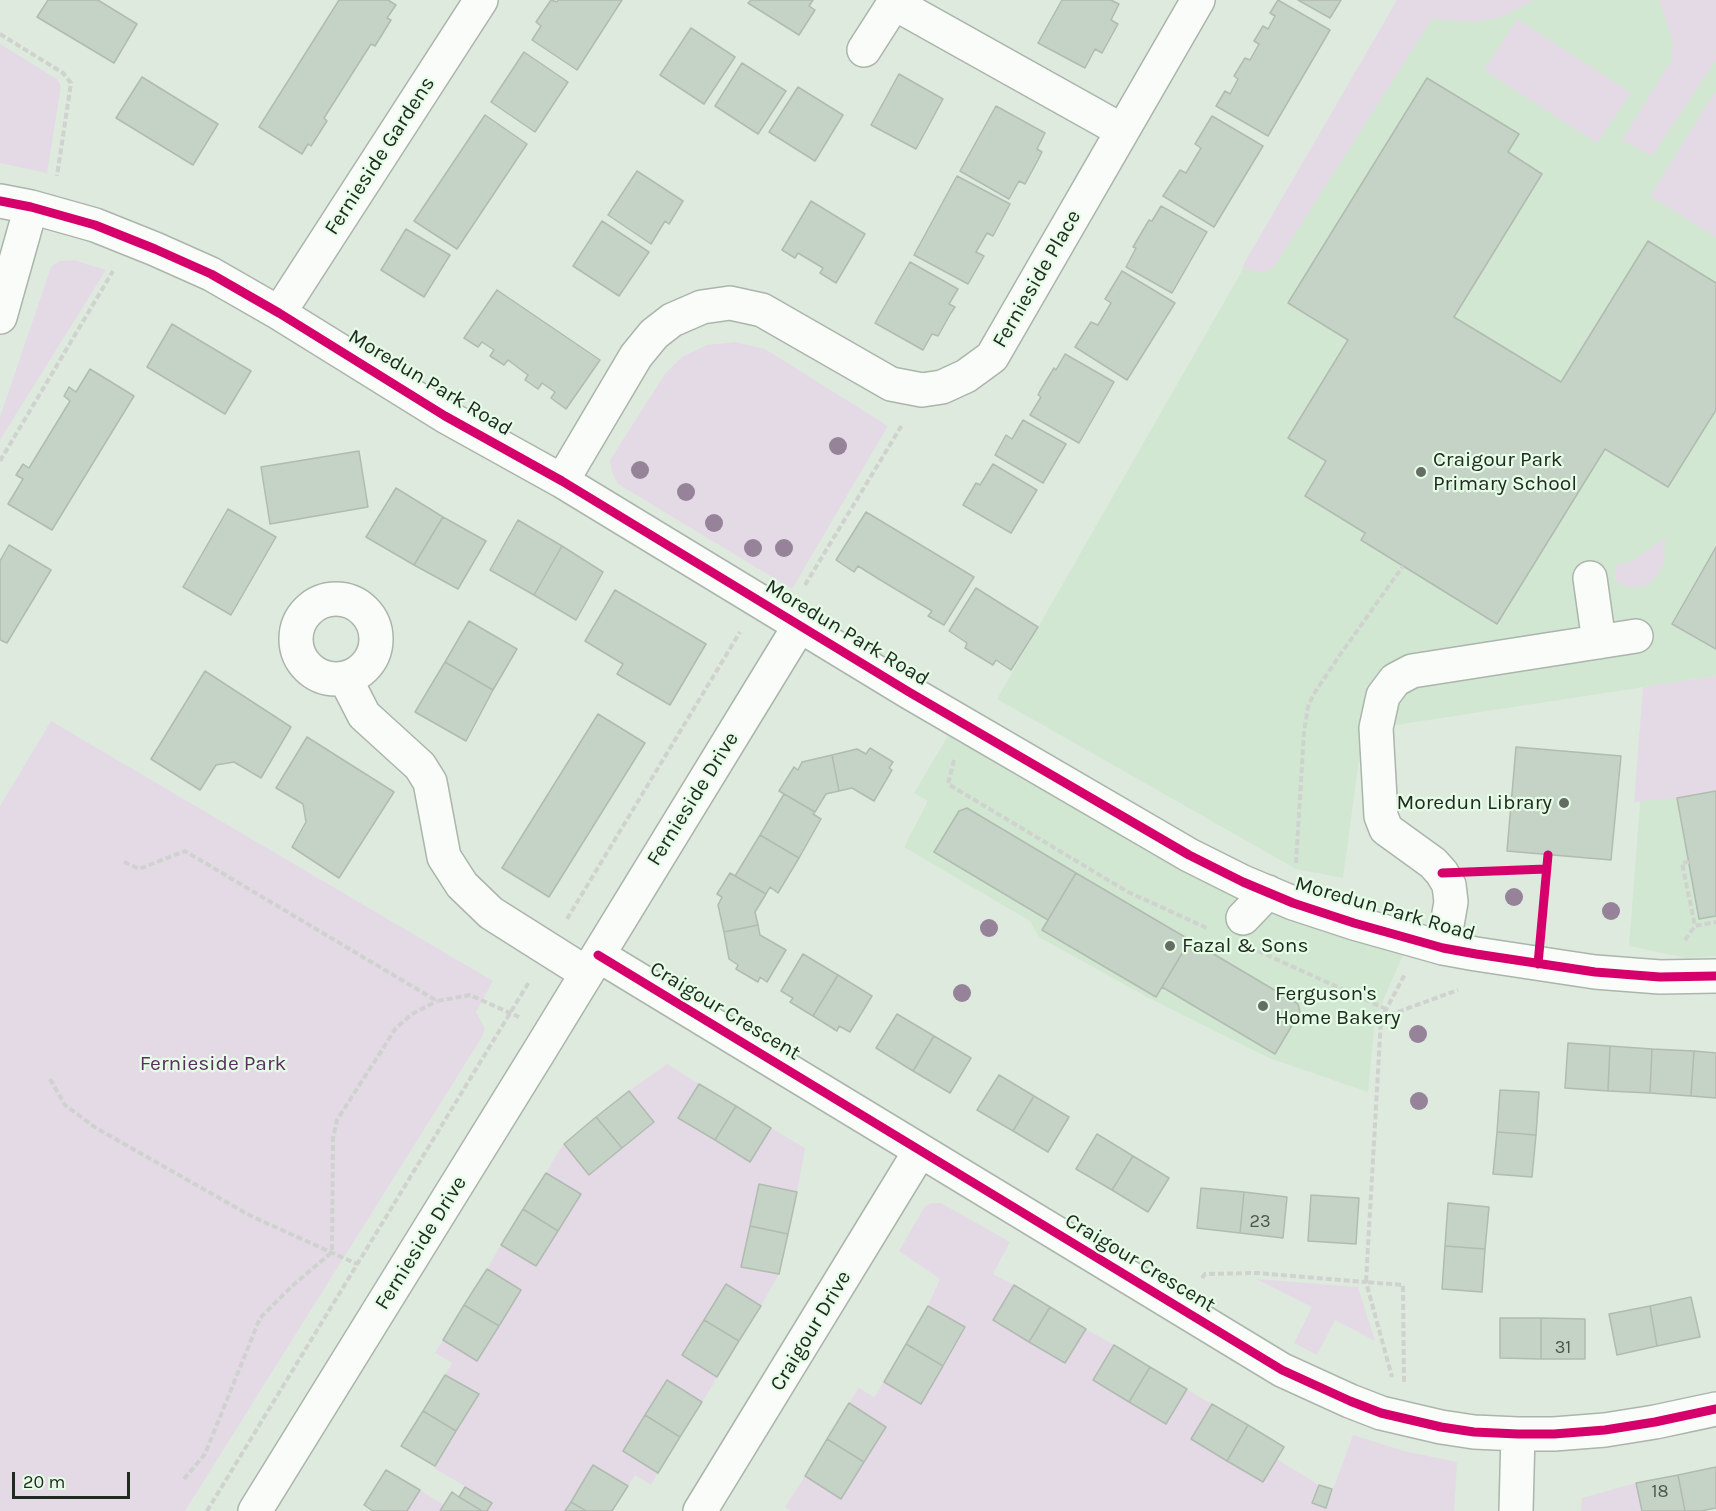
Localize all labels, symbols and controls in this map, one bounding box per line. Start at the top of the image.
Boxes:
street label: Fernieside Gardens [319,72,441,240]
street label: Fernieside Place [987,206,1087,352]
street label: Moredun Park Road [344,324,516,442]
place label: Craigour Park Primary School [1433,447,1577,497]
marker: Craigour Park Primary School [1414,465,1428,479]
street label: Moredun Park Road [761,574,933,692]
street label: Fernieside Drive [642,727,744,871]
place label: Moredun Library [1397,790,1552,816]
marker: Moredun Library [1557,796,1571,810]
street label: Moredun Park Road [1292,871,1478,947]
place label: Fazal & Sons [1182,933,1309,959]
marker: Fazal & Sons [1163,939,1177,953]
street label: Craigour Crescent [645,956,805,1066]
place label: Ferguson's Home Bakery [1275,981,1401,1031]
marker: Ferguson's Home Bakery [1256,999,1270,1013]
park label: Fernieside Park [140,1051,286,1077]
street label: Fernieside Drive [370,1171,472,1315]
street label: Craigour Crescent [1060,1208,1220,1318]
house number: 23 [1249,1211,1271,1233]
street label: Craigour Drive [765,1266,857,1396]
house number: 31 [1555,1337,1571,1359]
scale bar [15,1460,134,1498]
text: 20 m [23,1471,65,1493]
house number: 18 [1651,1481,1669,1503]

